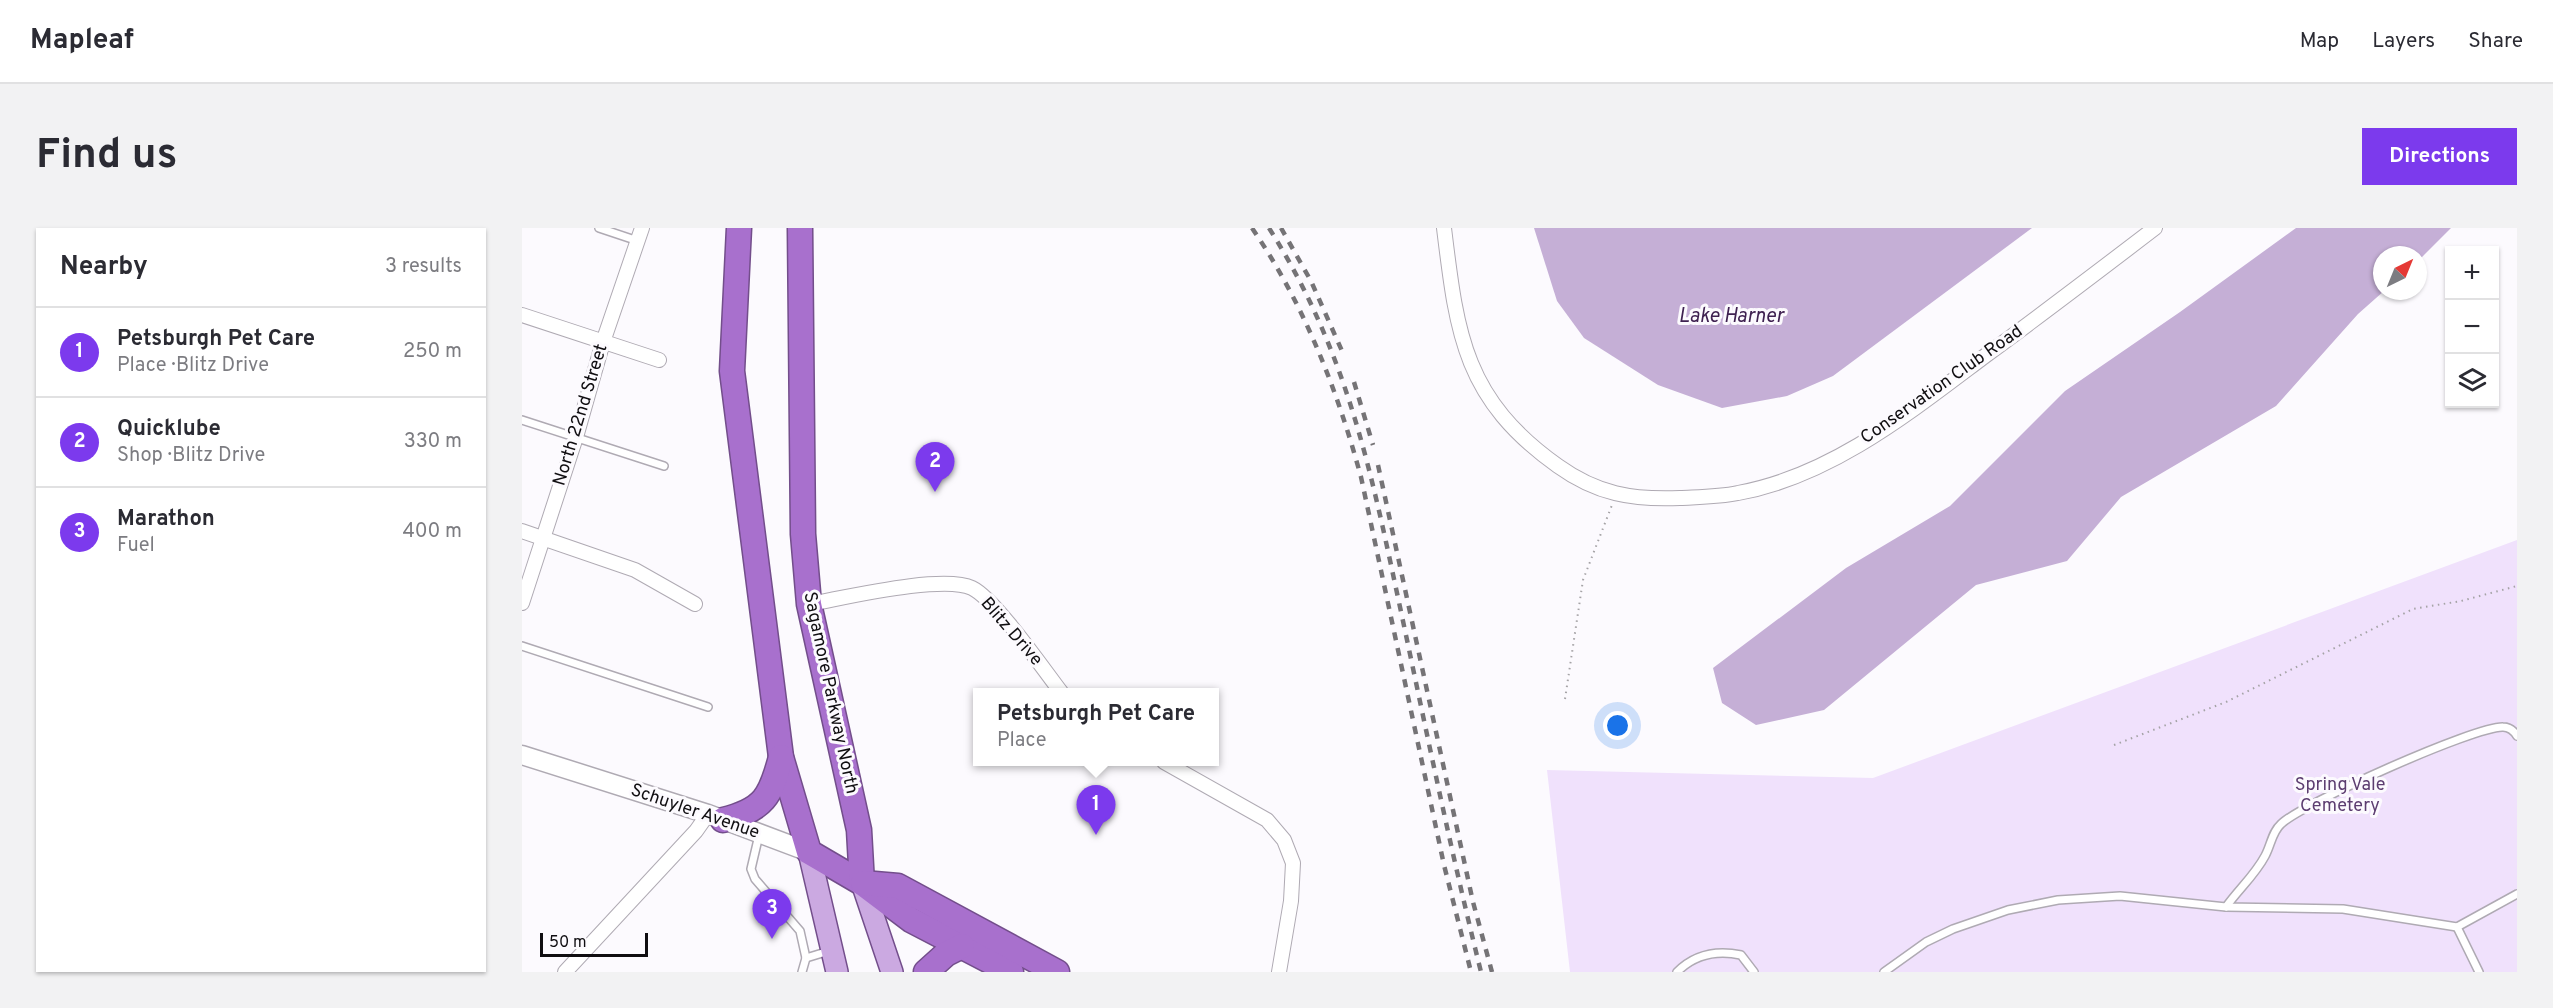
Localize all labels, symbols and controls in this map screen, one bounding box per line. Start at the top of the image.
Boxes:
text: Mapleaf [30,23,134,59]
text: Map [2300,28,2339,55]
text: Layers [2372,28,2435,55]
text: Share [2468,28,2523,55]
button: Directions [2362,128,2517,185]
text: Find us [36,130,177,183]
north arrow [2373,246,2427,300]
map controls [2445,246,2499,408]
button: + [2445,246,2499,300]
text: Nearby [60,251,148,284]
text: 3 results [385,254,462,280]
button: − [2445,300,2499,354]
water label: Lake Harner [1678,304,1785,330]
street label: Conservation Club Road [1856,320,2028,450]
text: Petsburgh Pet Care [117,326,315,353]
text: 1 [76,339,84,365]
text: 250 m [403,339,462,365]
street label: North 22nd Street [548,341,614,489]
text: Place · Blitz Drive [117,353,269,379]
button: layers [2445,354,2499,408]
text: Quicklube [117,416,221,443]
text: 2 [73,429,86,455]
text: 330 m [404,429,462,455]
pin: 2 [916,442,954,492]
text: Shop · Blitz Drive [117,443,265,469]
text: Marathon [117,506,215,533]
text: 3 [74,519,86,545]
text: 400 m [402,519,462,545]
text: Fuel [117,533,155,559]
street label: Sagamore Parkway North [797,590,863,796]
street label: Blitz Drive [975,593,1047,671]
popup [973,688,1219,766]
text: Petsburgh Pet Care [997,701,1195,728]
your location [1603,711,1632,740]
text: Place [997,728,1047,754]
park label: Spring Vale Cemetery [2295,774,2385,818]
street label: Schuyler Avenue [628,779,762,845]
pin: 1 [1076,786,1116,835]
pin: 3 [752,890,792,939]
scale bar [540,930,648,958]
text: 50 m [549,933,587,953]

